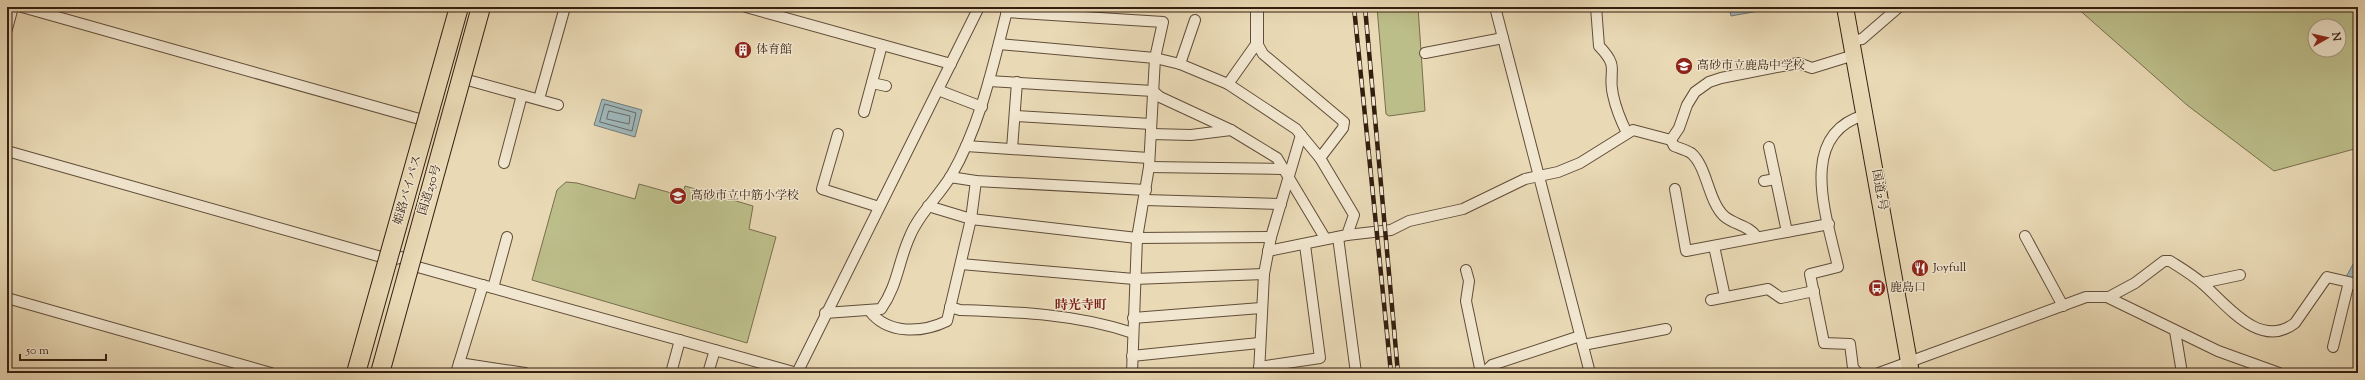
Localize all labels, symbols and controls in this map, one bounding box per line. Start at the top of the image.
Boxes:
north arrow [2307,18,2347,58]
text: N [2327,30,2344,42]
building icon: 体育館 [733,40,753,60]
place label: 体育館 [756,41,792,59]
school or university icon: 高砂市立鹿島中学校 [1674,56,1694,76]
place label: 高砂市立鹿島中学校 [1697,57,1805,75]
street label: 姫路バイパス [389,153,427,227]
street label: 国道250号 [414,162,446,218]
street label: 国道2号 [1867,168,1891,212]
school or university icon: 高砂市立中筋小学校 [668,186,688,206]
place label: 高砂市立中筋小学校 [691,187,799,205]
restaurant icon: Joyfull [1910,258,1930,278]
place label: Joyfull [1932,259,1967,277]
bus stop icon: 鹿島口 [1867,278,1887,298]
place label: 鹿島口 [1890,279,1926,297]
district label: 時光寺町 [1055,297,1107,315]
scale bar [20,336,106,362]
text: 50 m [25,342,49,360]

